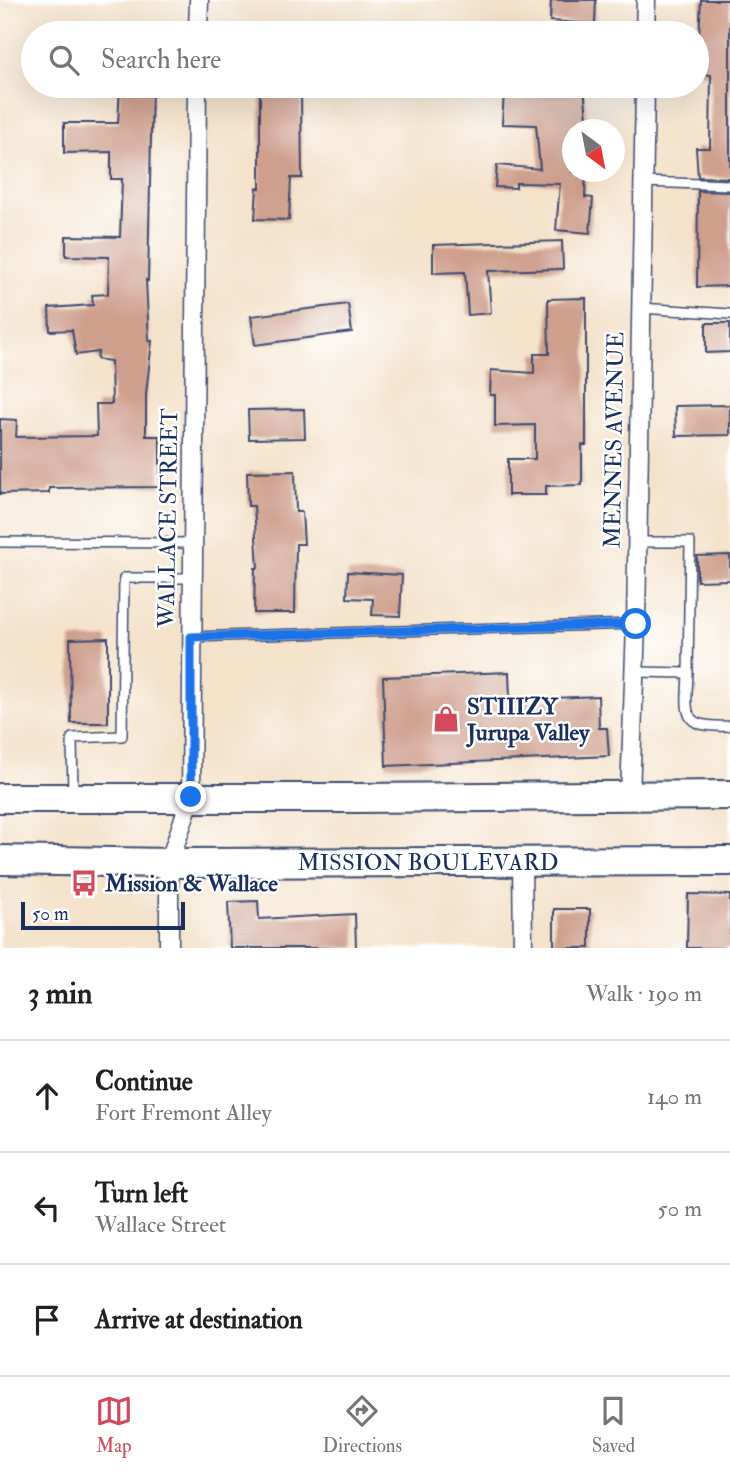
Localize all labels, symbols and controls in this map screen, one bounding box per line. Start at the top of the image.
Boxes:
search box [21,21,709,98]
icon: search [45,41,83,79]
text: Search here [101,44,221,76]
north arrow [562,119,625,182]
street label: MENNES AVENUE [598,331,630,549]
street label: WALLACE STREET [152,408,184,629]
route start [620,608,651,639]
place label: STIIIZY Jurupa Valley [466,692,590,748]
shop icon: STIIIZY Jurupa Valley [431,704,461,734]
route end [175,781,206,812]
street label: MISSION BOULEVARD [298,848,558,877]
bus stop icon: Mission & Wallace [69,868,99,898]
place label: Mission & Wallace [104,869,278,898]
scale bar [21,899,186,931]
text: 50 m [32,902,69,926]
text: 3 min [28,975,93,1012]
text: Walk · 190 m [586,979,702,1008]
text: Continue [95,1066,193,1098]
icon: ahead [28,1077,66,1115]
text: 140 m [647,1082,702,1111]
text: Fort Fremont Alley [95,1098,272,1127]
text: Turn left [95,1178,188,1210]
icon: left [28,1189,66,1227]
text: 50 m [658,1194,702,1223]
text: Wallace Street [95,1210,226,1239]
icon: arrive [28,1301,66,1339]
text: Arrive at destination [95,1304,303,1336]
tab: Map [95,1392,133,1458]
tab: Directions [322,1392,402,1458]
tab: Saved [592,1392,635,1458]

